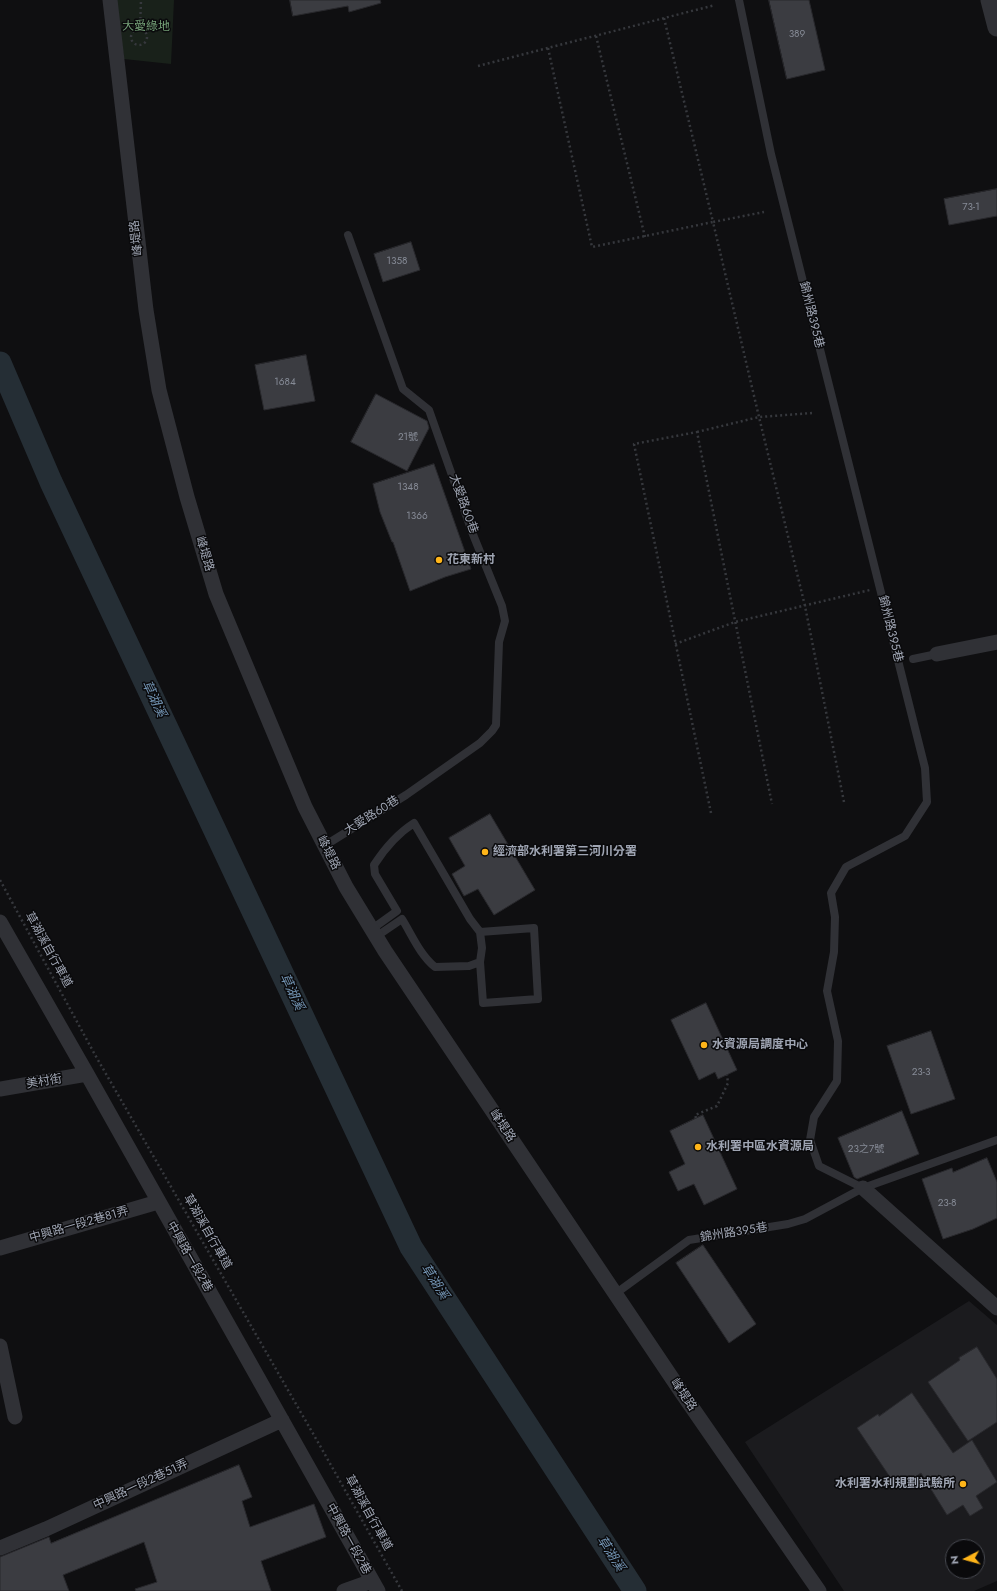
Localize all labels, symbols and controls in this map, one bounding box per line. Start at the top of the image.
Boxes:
park label: 大愛綠地 [122,20,170,34]
house number: 389 [789,29,805,41]
house number: 73-1 [962,202,980,214]
street label: 峰堤路 [128,219,146,257]
house number: 1358 [386,256,408,268]
street label: 錦州路395巷 [796,280,826,350]
house number: 1684 [274,377,296,389]
house number: 21號 [398,432,418,444]
street label: 大愛路60巷 [446,472,480,536]
house number: 1348 [397,482,419,494]
house number: 1366 [406,511,428,523]
street label: 峰堤路 [192,535,216,573]
place label: 花東新村 [447,553,495,567]
marker: 花東新村 [434,555,444,565]
street label: 錦州路395巷 [875,594,905,664]
water label: 草湖溪 [138,678,168,720]
street label: 大愛路60巷 [342,793,402,839]
street label: 峰堤路 [313,834,343,872]
place label: 經濟部水利署第三河川分署 [493,845,637,859]
marker: 經濟部水利署第三河川分署 [480,847,490,857]
street label: 草湖溪自行車道 [21,910,75,990]
water label: 草湖溪 [276,971,306,1013]
place label: 水資源局調度中心 [712,1038,808,1052]
marker: 水資源局調度中心 [699,1040,709,1050]
house number: 23-3 [912,1067,930,1079]
street label: 美村街 [25,1072,63,1092]
street label: 峰堤路 [486,1107,518,1145]
place label: 水利署中區水資源局 [706,1140,814,1154]
marker: 水利署中區水資源局 [693,1142,703,1152]
house number: 23之7號 [848,1144,884,1156]
street label: 草湖溪自行車道 [180,1192,234,1272]
house number: 23-8 [938,1198,956,1210]
street label: 中興路一段2巷81弄 [28,1204,130,1246]
street label: 中興路一段2巷 [163,1219,215,1295]
street label: 錦州路395巷 [699,1221,769,1245]
water label: 草湖溪 [417,1261,451,1303]
street label: 峰堤路 [667,1376,699,1414]
street label: 中興路一段2巷51弄 [91,1457,191,1513]
street label: 草湖溪自行車道 [341,1473,395,1553]
place label: 水利署水利規劃試驗所 [835,1477,955,1491]
marker: 水利署水利規劃試驗所 [958,1479,968,1489]
street label: 中興路一段2巷 [323,1501,373,1577]
water label: 草湖溪 [593,1533,627,1575]
north arrow [945,1539,985,1579]
text: N [946,1555,962,1565]

